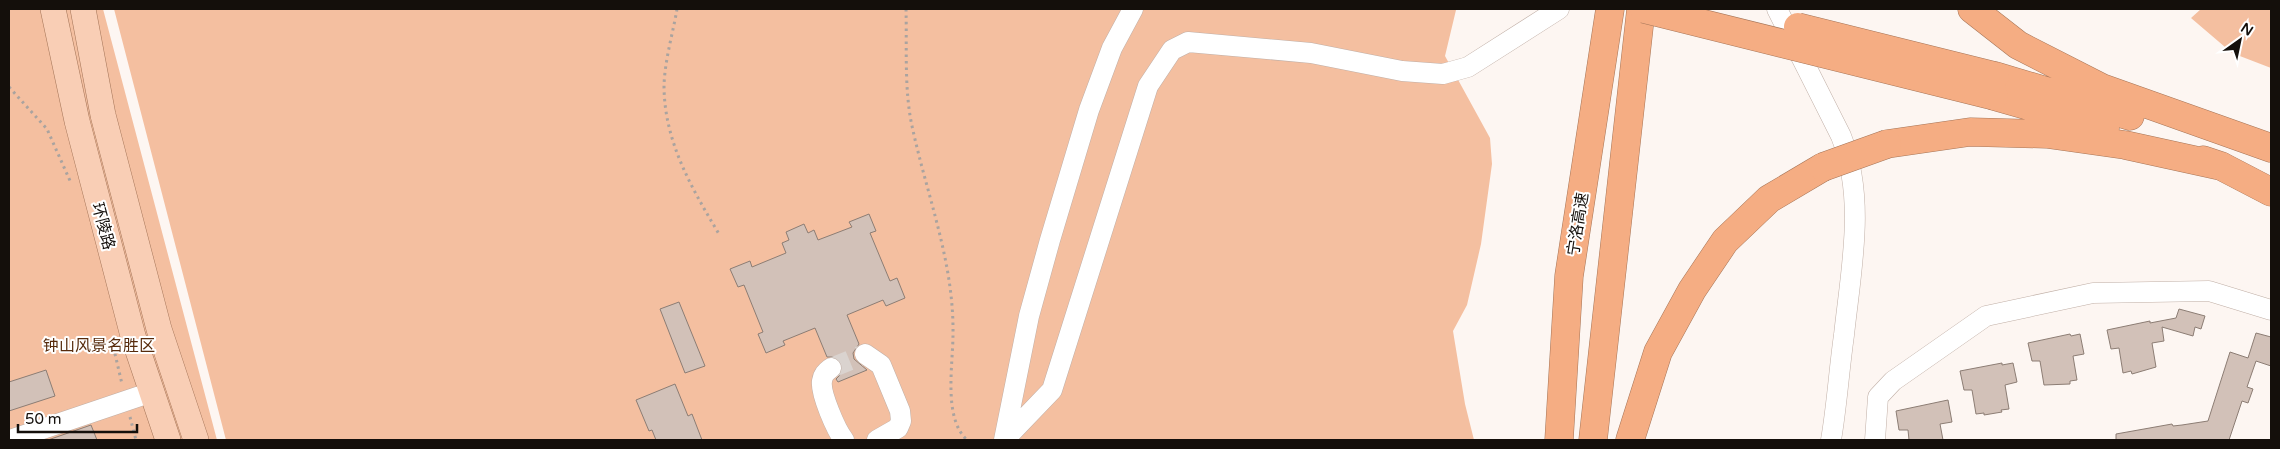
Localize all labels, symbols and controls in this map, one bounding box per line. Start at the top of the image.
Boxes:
north arrow [2215,15,2265,65]
text: N [2237,19,2256,40]
street label: 宁洛高速 [1563,191,1593,257]
street label: 环陵路 [87,200,119,252]
park label: 钟山风景名胜区 [43,336,155,356]
scale bar [18,402,136,434]
text: 50 m [25,410,62,428]

